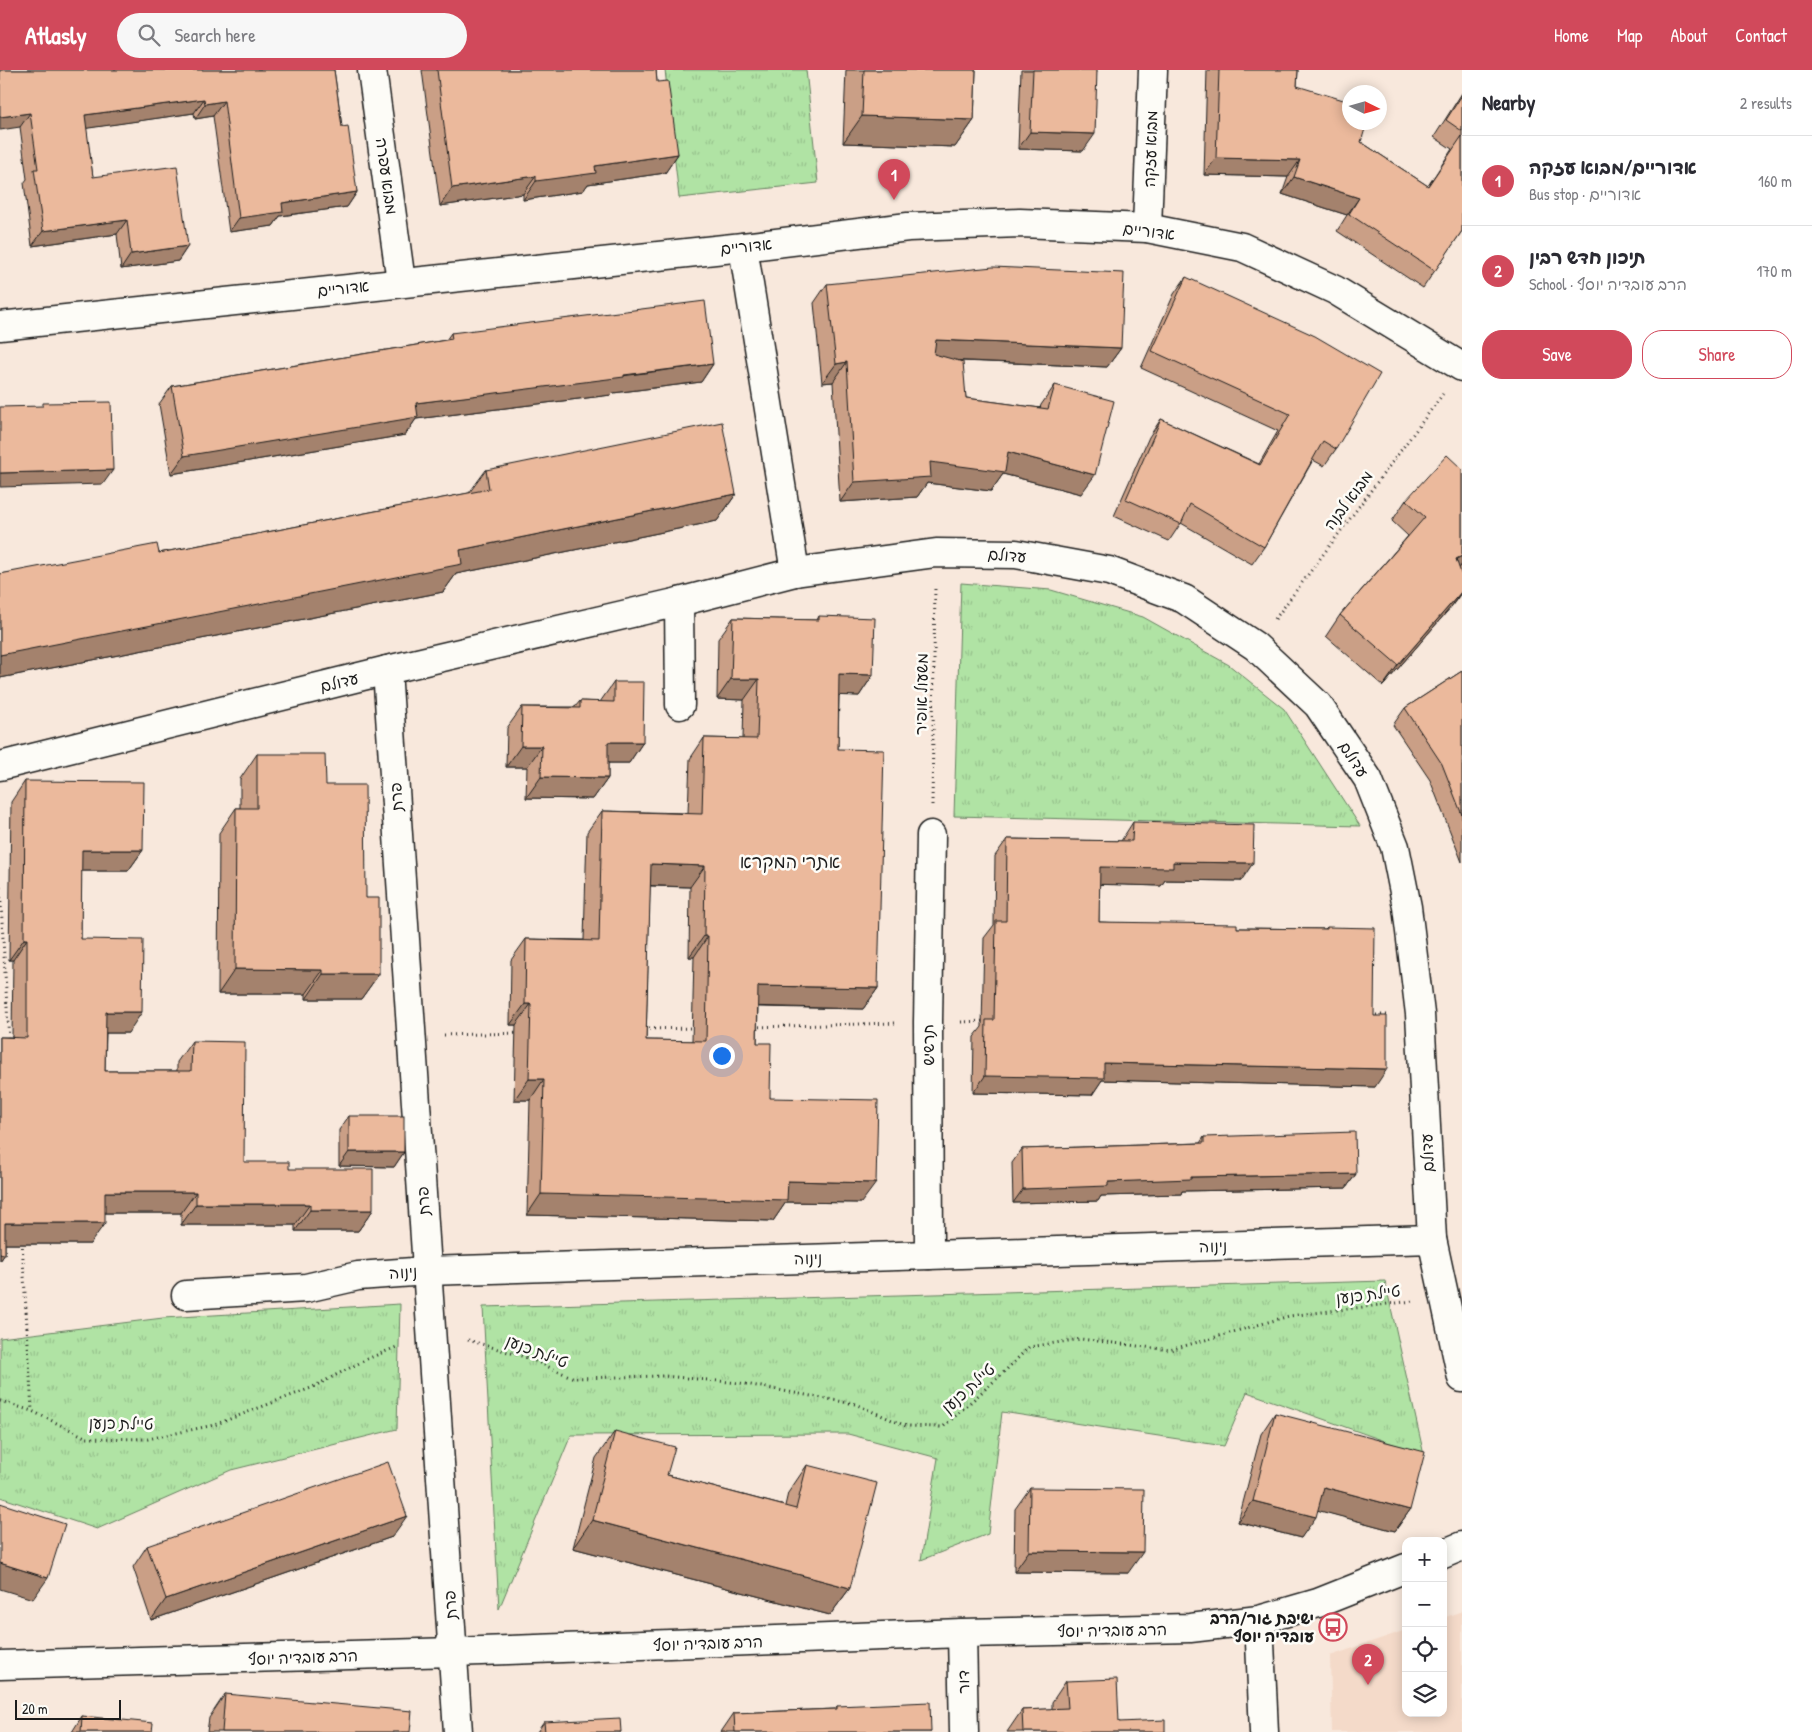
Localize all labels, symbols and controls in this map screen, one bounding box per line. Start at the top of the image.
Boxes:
search box [117,13,467,58]
text: Atlasly [25,19,87,51]
icon: search [135,21,163,49]
text: Search here [175,22,256,48]
text: Home [1554,23,1589,48]
text: Map [1617,23,1642,48]
text: About [1670,23,1707,48]
text: Contact [1735,23,1787,48]
north arrow [1342,85,1387,130]
text: Nearby [1482,88,1535,117]
text: 2 results [1740,92,1792,114]
street label: מבוא עזקה [1138,110,1162,188]
street label: מבוא עפרה [371,136,403,216]
text: אדוריים/מבוא עזקה [1529,154,1697,180]
pin: 1 [878,159,910,200]
text: 1 [1495,170,1501,192]
text: 160 m [1758,170,1792,192]
text: Bus stop · אדוריים [1529,183,1641,205]
street label: אדוריים [1122,217,1176,245]
street label: אדוריים [719,232,773,260]
text: תיכון חדש רבין [1529,244,1646,270]
text: 2 [1494,260,1502,282]
text: 170 m [1757,260,1792,282]
text: School · הרב עובדיה יוסף [1529,273,1687,295]
street label: אדוריים [316,274,370,302]
button: Save [1482,330,1632,379]
button: Share [1642,330,1792,379]
street label: מבוא לבנה [1318,466,1378,534]
street label: עדולם [987,543,1027,567]
street label: משעול אופיר [909,653,933,735]
street label: עדולם [317,667,361,697]
street label: עדולם [1334,737,1374,781]
street label: פרת [384,782,408,813]
district label: אתרי המקרא [740,849,840,874]
street label: תרשיש [917,1024,939,1066]
your location [709,1043,735,1069]
street label: עדולם [1415,1133,1439,1173]
street label: פרת [411,1186,435,1217]
street label: נינוה [1198,1235,1228,1257]
street label: נינוה [793,1247,823,1269]
street label: נינוה [388,1260,418,1284]
street label: טיילת כנען [1334,1279,1402,1309]
street label: טיילת כנען [503,1329,571,1373]
street label: טיילת כנען [936,1358,1000,1418]
street label: טיילת כנען [88,1411,154,1435]
map controls [1402,1537,1447,1717]
button: + [1402,1537,1447,1582]
button: − [1402,1582,1447,1627]
street label: פרת [438,1590,462,1621]
place label: ישיבת גור/הרב עובדיה יוסף [1209,1607,1314,1647]
bus stop icon: ישיבת גור/הרב עובדיה יוסף [1318,1612,1348,1642]
street label: הרב עובדיה יוסף [1057,1618,1167,1642]
button: locate [1402,1627,1447,1672]
street label: הרב עובדיה יוסף [653,1630,763,1656]
street label: הרב עובדיה יוסף [248,1644,358,1670]
pin: 2 [1352,1644,1384,1685]
street label: דור [952,1670,974,1694]
button: layers [1402,1672,1447,1717]
scale bar [15,1697,121,1720]
text: 20 m [22,1699,48,1718]

